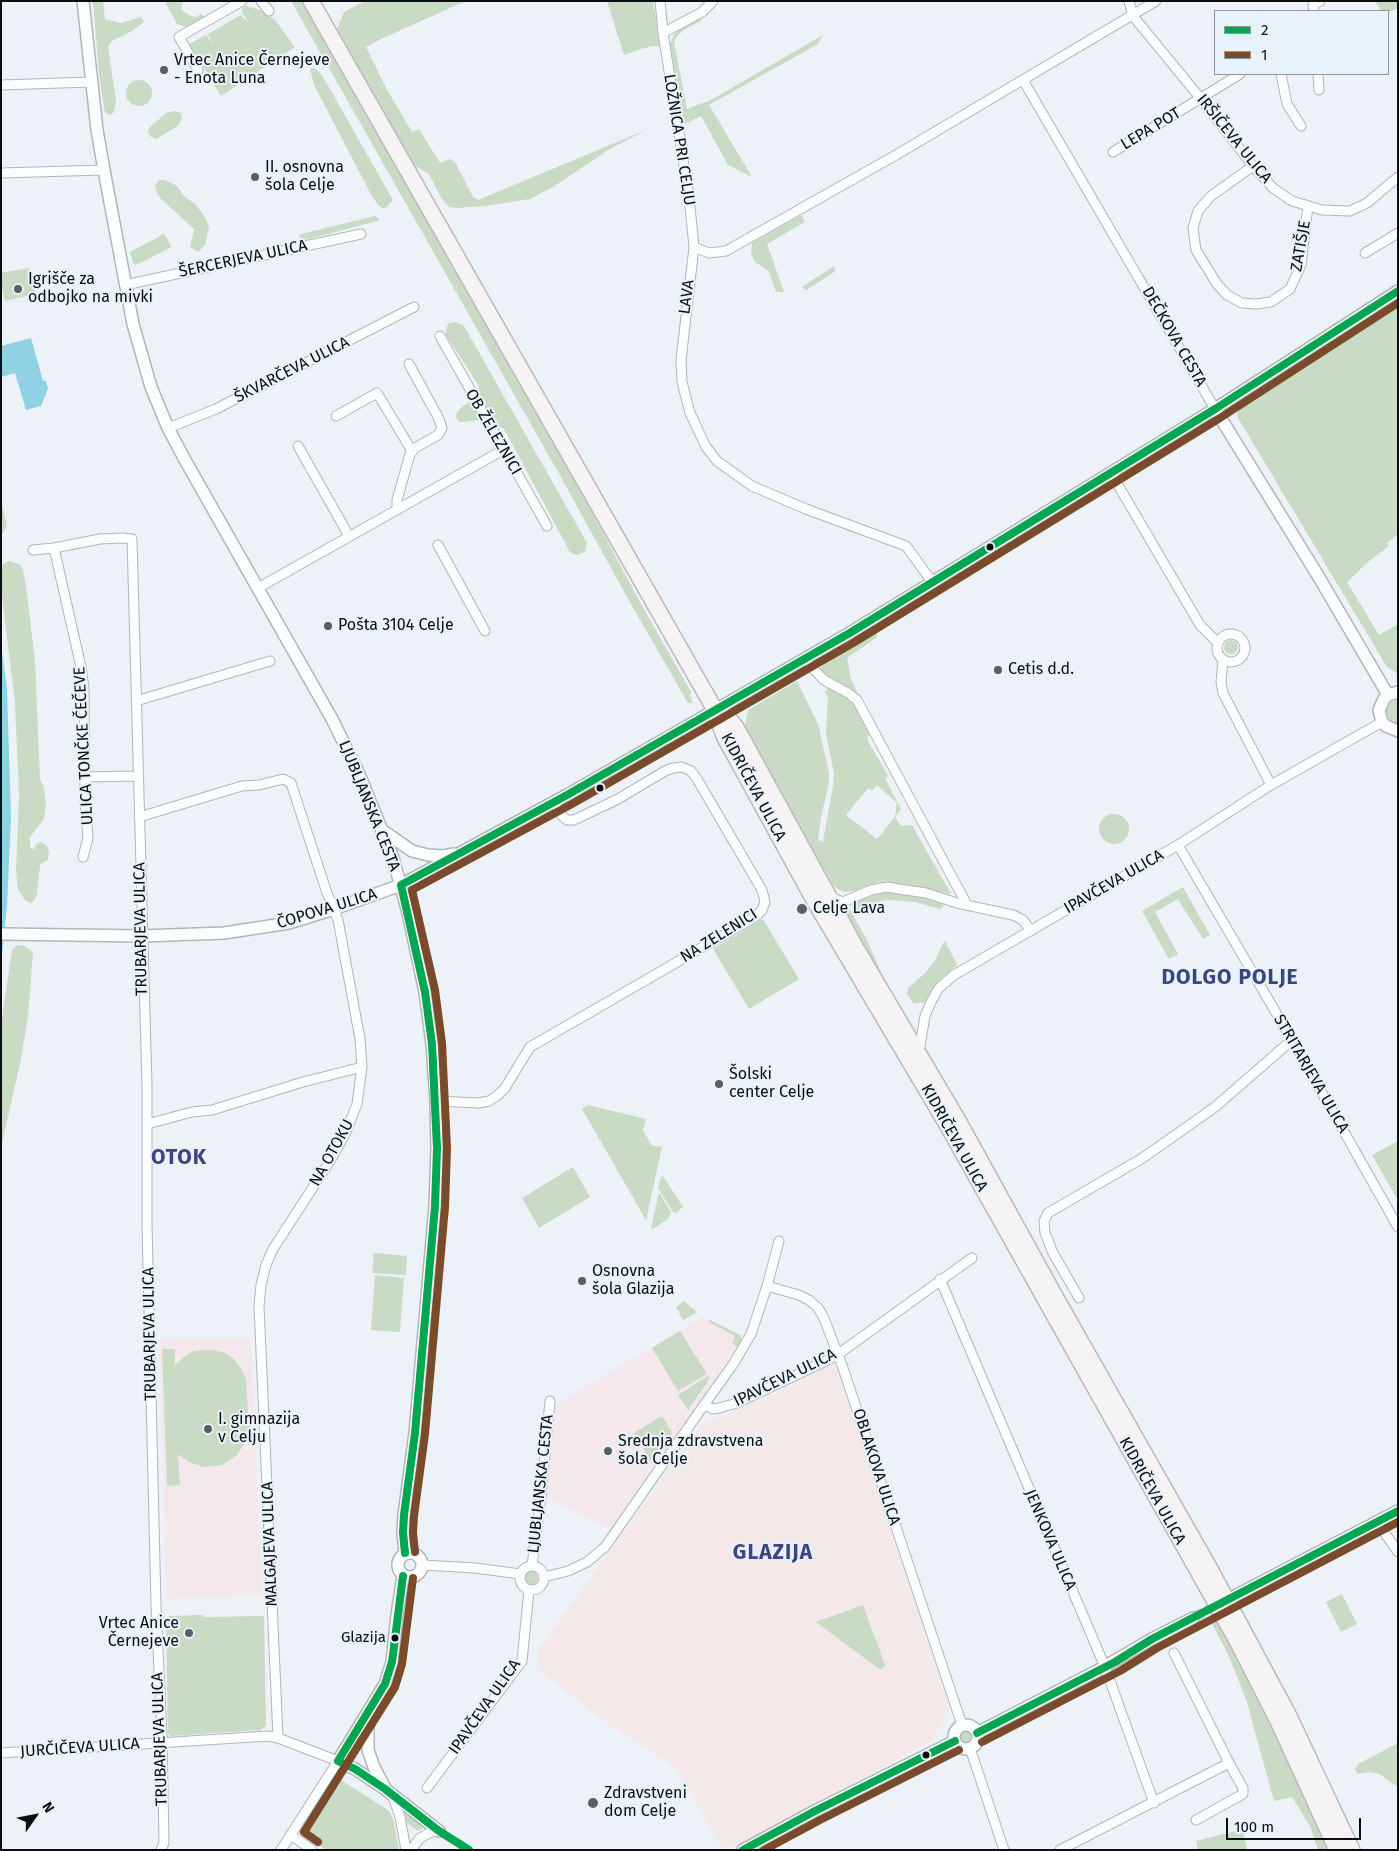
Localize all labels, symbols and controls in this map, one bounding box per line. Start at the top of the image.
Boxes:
legend [1214,10,1389,75]
text: 2 [1261,21,1268,39]
text: 1 [1261,46,1268,64]
place label: Vrtec Anice Černejeve - Enota Luna [174,51,330,89]
marker: Vrtec Anice Černejeve - Enota Luna [158,64,170,76]
street label: LOŽNICA PRI CELJU [659,73,699,207]
street label: IRŠIČEVA ULICA [1192,91,1276,187]
street label: LEPA POT [1118,104,1184,154]
place label: II. osnovna šola Celje [265,158,344,196]
marker: II. osnovna šola Celje [249,171,261,183]
street label: ZATIŠJE [1287,219,1315,273]
street label: ŠERCERJEVA ULICA [177,236,309,282]
place label: Igrišče za odbojko na mivki [28,270,153,308]
street label: LAVA [675,279,699,315]
marker: Igrišče za odbojko na mivki [12,283,24,295]
street label: DEČKOVA CESTA [1138,284,1210,390]
street label: ŠKVARČEVA ULICA [231,333,353,407]
street label: OB ŽELEZNICI [461,386,525,478]
unlabelled marker [985,542,995,552]
place label: Pošta 3104 Celje [338,616,454,636]
marker: Pošta 3104 Celje [322,620,334,632]
place label: Cetis d.d. [1008,660,1074,680]
marker: Cetis d.d. [992,664,1004,676]
street label: ULICA TONČKE ČEČEVE [70,666,98,826]
street label: KIDRIČEVA ULICA [716,730,790,844]
street label: LJUBLJANSKA CESTA [334,738,404,874]
unlabelled marker [595,783,605,793]
street label: IPAVČEVA ULICA [1061,846,1167,918]
street label: TRUBARJEVA ULICA [130,862,152,996]
street label: ČOPOVA ULICA [275,885,379,933]
place label: Celje Lava [813,899,885,919]
marker: Celje Lava [795,902,809,916]
street label: NA ZELENICI [677,905,761,967]
district label: DOLGO POLJE [1160,965,1300,991]
street label: STRITARJEVA ULICA [1269,1011,1353,1137]
place label: Šolski center Celje [729,1065,814,1103]
marker: Šolski center Celje [713,1078,725,1090]
street label: KIDRIČEVA ULICA [917,1081,991,1195]
street label: NA OTOKU [306,1116,358,1190]
district label: OTOK [150,1145,208,1171]
place label: Osnovna šola Glazija [592,1262,674,1300]
street label: TRUBARJEVA ULICA [139,1267,161,1401]
marker: Osnovna šola Glazija [576,1275,588,1287]
street label: IPAVČEVA ULICA [731,1345,839,1411]
street label: OBLAKOVA ULICA [848,1406,904,1528]
place label: I. gimnazija v Celju [218,1410,300,1448]
street label: LJUBLJANSKA CESTA [524,1414,558,1554]
marker: I. gimnazija v Celju [202,1423,214,1435]
place label: Srednja zdravstvena šola Celje [618,1432,764,1470]
street label: KIDRIČEVA ULICA [1115,1434,1189,1548]
marker: Srednja zdravstvena šola Celje [602,1445,614,1457]
street label: MALGAJEVA ULICA [258,1481,282,1607]
street label: JENKOVA ULICA [1020,1487,1080,1593]
district label: GLAZIJA [732,1540,814,1566]
place label: Vrtec Anice Černejeve [99,1614,179,1652]
marker: Vrtec Anice Černejeve [183,1627,195,1639]
place label: Glazija [341,1629,386,1647]
marker: Glazija [390,1633,400,1643]
street label: IPAVČEVA ULICA [445,1656,525,1758]
street label: TRUBARJEVA ULICA [148,1672,172,1806]
street label: JURČIČEVA ULICA [20,1734,140,1762]
unlabelled marker [921,1750,931,1760]
place label: Zdravstveni dom Celje [604,1784,687,1822]
north arrow [10,1791,60,1841]
marker: Zdravstveni dom Celje [586,1796,600,1810]
text: N [38,1799,58,1816]
scale bar [1229,1808,1364,1840]
text: 100 m [1234,1818,1274,1836]

